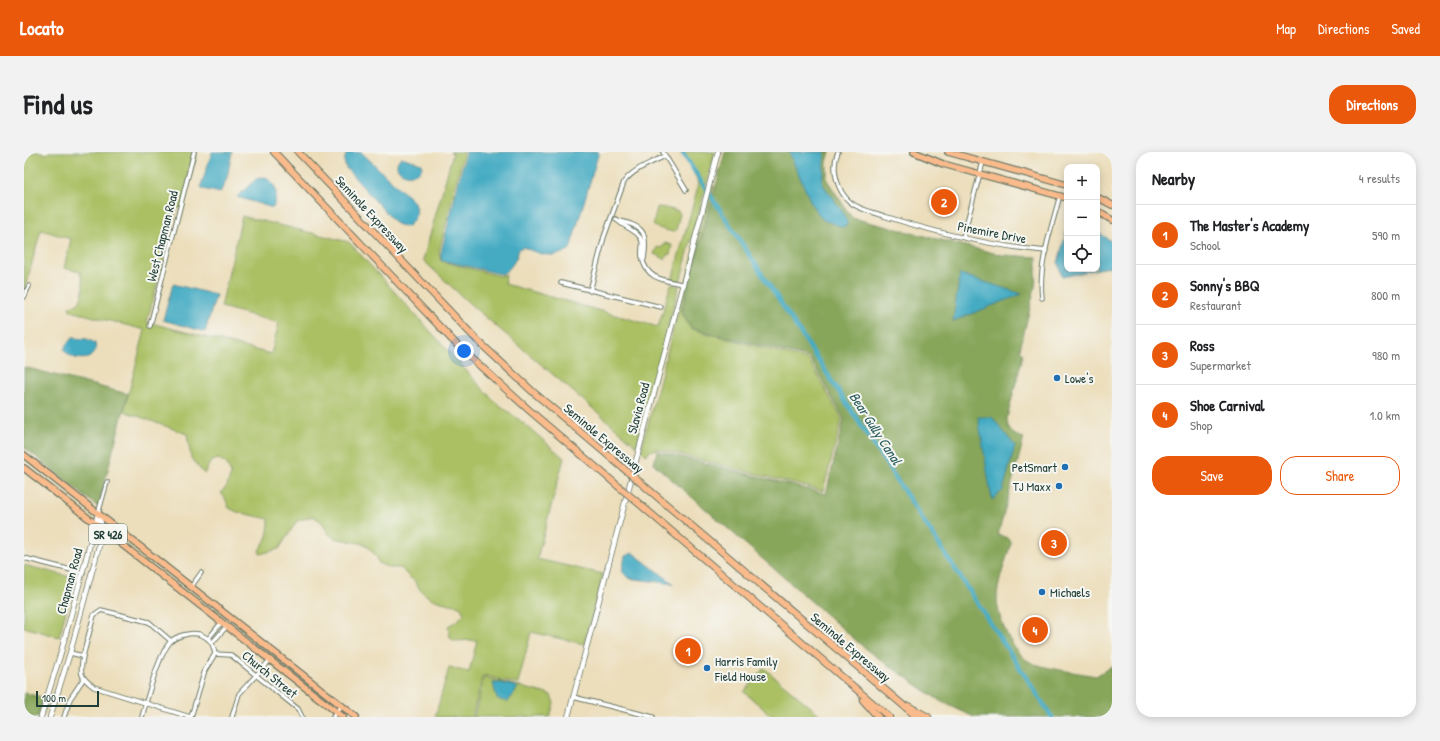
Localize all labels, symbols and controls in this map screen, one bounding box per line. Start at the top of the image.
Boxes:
text: Locato [20,15,64,41]
text: Map [1276,19,1296,38]
text: Directions [1318,19,1369,38]
text: Saved [1391,19,1420,38]
text: Find us [24,85,93,123]
button: Directions [1329,85,1416,124]
map controls [1064,164,1100,272]
button: + [1064,164,1100,200]
text: Nearby [1152,167,1195,190]
text: 4 results [1359,169,1400,187]
street label: Seminole Expressway [331,171,413,257]
pin: 2 [931,187,957,217]
street label: West Chapman Road [142,189,182,283]
button: − [1064,200,1100,236]
text: The Master's Academy [1190,215,1309,236]
street label: Pinemire Drive [956,217,1028,247]
text: 1 [1163,226,1167,244]
text: 590 m [1372,226,1400,244]
button: locate [1064,236,1100,272]
text: School [1190,236,1220,254]
text: Sonny's BBQ [1190,275,1260,296]
text: 2 [1162,286,1168,304]
text: 800 m [1371,286,1400,304]
text: Restaurant [1190,296,1241,314]
text: Ross [1190,335,1214,356]
your location [454,341,474,361]
text: 3 [1162,346,1168,364]
text: 980 m [1372,346,1400,364]
text: Supermarket [1190,356,1251,374]
place label: Lowe's [1065,369,1093,387]
marker: Lowe's [1052,373,1062,383]
street label: Slavia Road [623,381,653,435]
water label: Bear Gully Canal [845,388,907,470]
text: Shoe Carnival [1190,395,1265,416]
street label: Seminole Expressway [560,399,648,477]
text: 4 [1163,406,1167,424]
text: 1.0 km [1369,406,1400,424]
text: Shop [1190,416,1212,434]
button: Save [1152,456,1272,495]
button: Share [1280,456,1400,495]
place label: PetSmart [1012,458,1058,476]
marker: PetSmart [1060,462,1070,472]
place label: TJ Maxx [1013,477,1051,495]
marker: TJ Maxx [1054,481,1064,491]
road number: SR 426 [89,524,127,544]
pin: 3 [1041,528,1067,558]
street label: Chapman Road [52,546,86,616]
place label: Michaels [1050,583,1090,601]
marker: Michaels [1037,587,1047,597]
street label: Seminole Expressway [807,608,895,686]
pin: 4 [1022,615,1048,645]
pin: 1 [675,636,701,666]
street label: Church Street [238,646,302,702]
place label: Harris Family Field House [714,652,778,685]
marker: Harris Family Field House [702,663,712,673]
scale bar [36,689,99,708]
text: 100 m [42,691,66,705]

